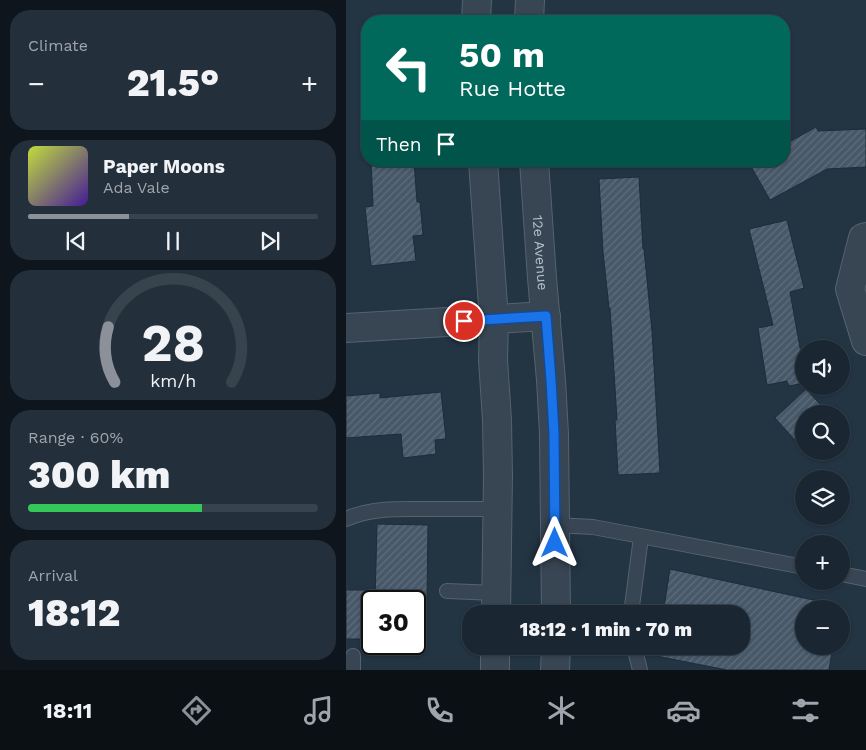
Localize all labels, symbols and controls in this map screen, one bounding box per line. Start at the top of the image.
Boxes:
text: 50 m [459,34,545,76]
icon: left [376,35,441,100]
text: Climate [28,36,88,55]
text: 21.5° [127,61,219,105]
text: − [28,67,45,100]
text: + [301,67,318,100]
text: Rue Hotte [459,76,566,101]
icon: arrive [432,130,460,158]
text: Then [376,133,422,156]
text: Paper Moons [103,155,225,178]
text: Ada Vale [103,178,170,197]
street label: 12e Avenue [530,215,551,291]
icon: previous [62,227,90,255]
icon: pause [159,227,187,255]
icon: next [256,227,284,255]
pin [443,300,485,342]
icon: arrive [450,307,478,335]
text: 28 [141,313,205,374]
map controls [795,340,850,655]
button: sound [795,340,850,395]
text: km/h [150,370,196,391]
button: search [795,405,850,460]
text: Range · 60% [28,428,123,447]
text: 300 km [28,453,170,497]
button: layers [795,470,850,525]
position arrow [528,516,580,568]
button: + [795,535,850,590]
text: Arrival [28,566,78,585]
speed limit sign: 30 [361,590,426,655]
text: 18:12 [28,591,120,635]
button: − [795,600,850,655]
text: 18:12 · 1 min · 70 m [520,618,692,641]
icon: directions [179,693,214,728]
icon: music [301,693,336,728]
icon: phone [422,693,457,728]
icon: climate [544,693,579,728]
icon: car [666,693,701,728]
icon: filters [788,693,823,728]
text: 18:11 [43,698,92,723]

